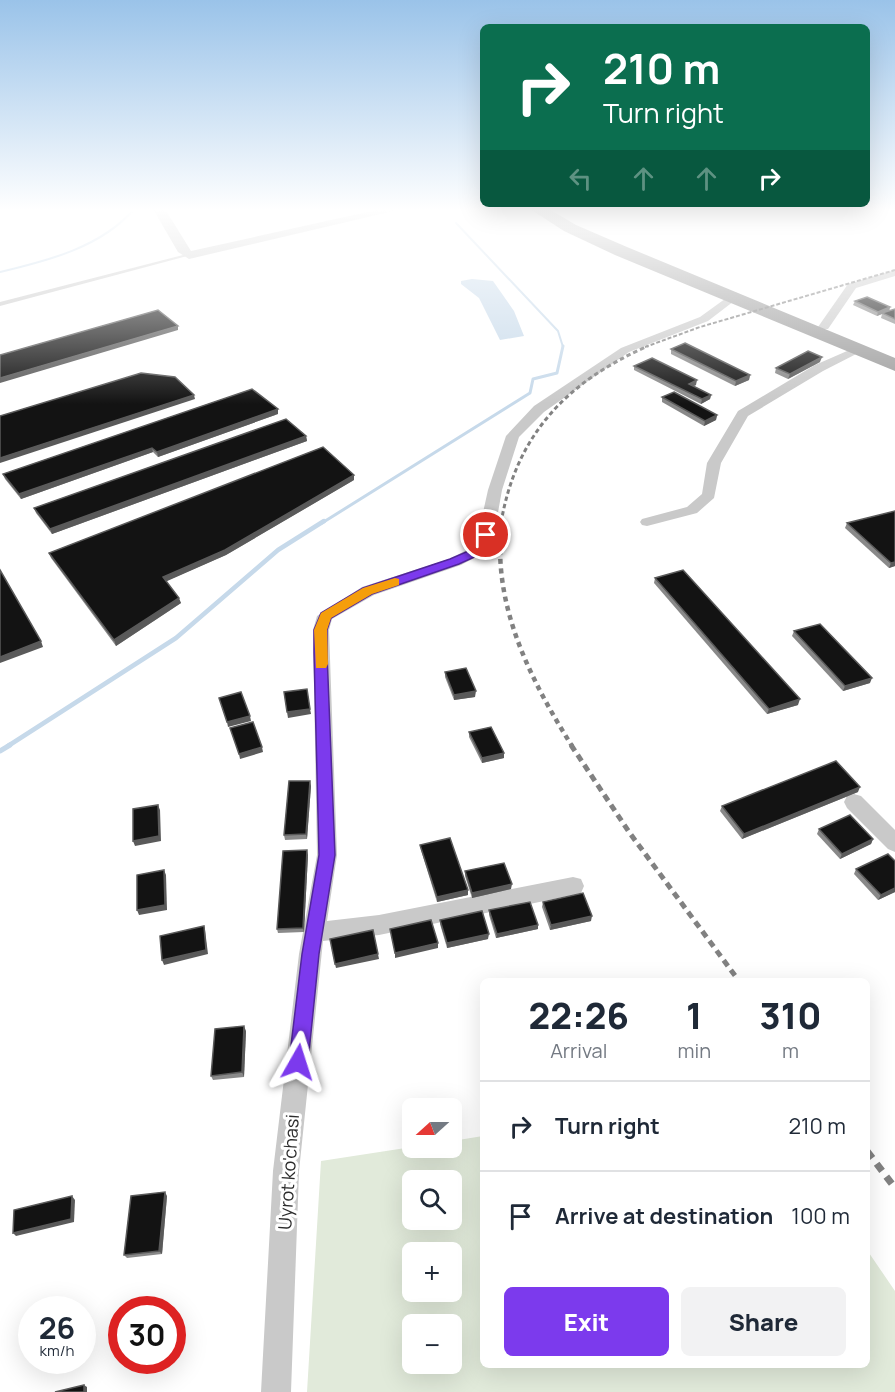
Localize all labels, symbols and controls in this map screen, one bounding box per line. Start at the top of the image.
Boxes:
text: 210 m [603,39,720,97]
icon: right [504,48,582,126]
text: Turn right [603,94,724,131]
icon: left [564,162,597,195]
icon: ahead [627,162,660,195]
icon: ahead [690,162,723,195]
icon: right [753,162,786,195]
pin [460,509,511,560]
icon: arrive [469,518,502,551]
text: 22:26 [529,991,629,1040]
text: 1 [686,991,702,1040]
text: 310 [760,991,821,1040]
position arrow [266,1030,330,1094]
text: Arrival [550,1037,607,1064]
text: min [678,1037,711,1064]
text: m [782,1037,799,1064]
north arrow [402,1098,462,1158]
map controls [402,1098,462,1374]
icon: right [504,1110,537,1143]
text: Turn right [555,1111,660,1141]
text: 210 m [788,1111,846,1141]
street label: Uyrot ko'chasi [272,1113,304,1231]
button: search [402,1170,462,1230]
icon: arrive [504,1200,537,1233]
text: Arrive at destination [555,1201,773,1231]
text: 100 m [791,1201,850,1231]
button: + [402,1242,462,1302]
button: Exit [504,1287,669,1356]
button: Share [681,1287,846,1356]
speed limit sign: 30 [108,1296,186,1374]
text: 26 [39,1307,75,1348]
button: − [402,1314,462,1374]
text: km/h [40,1340,74,1361]

